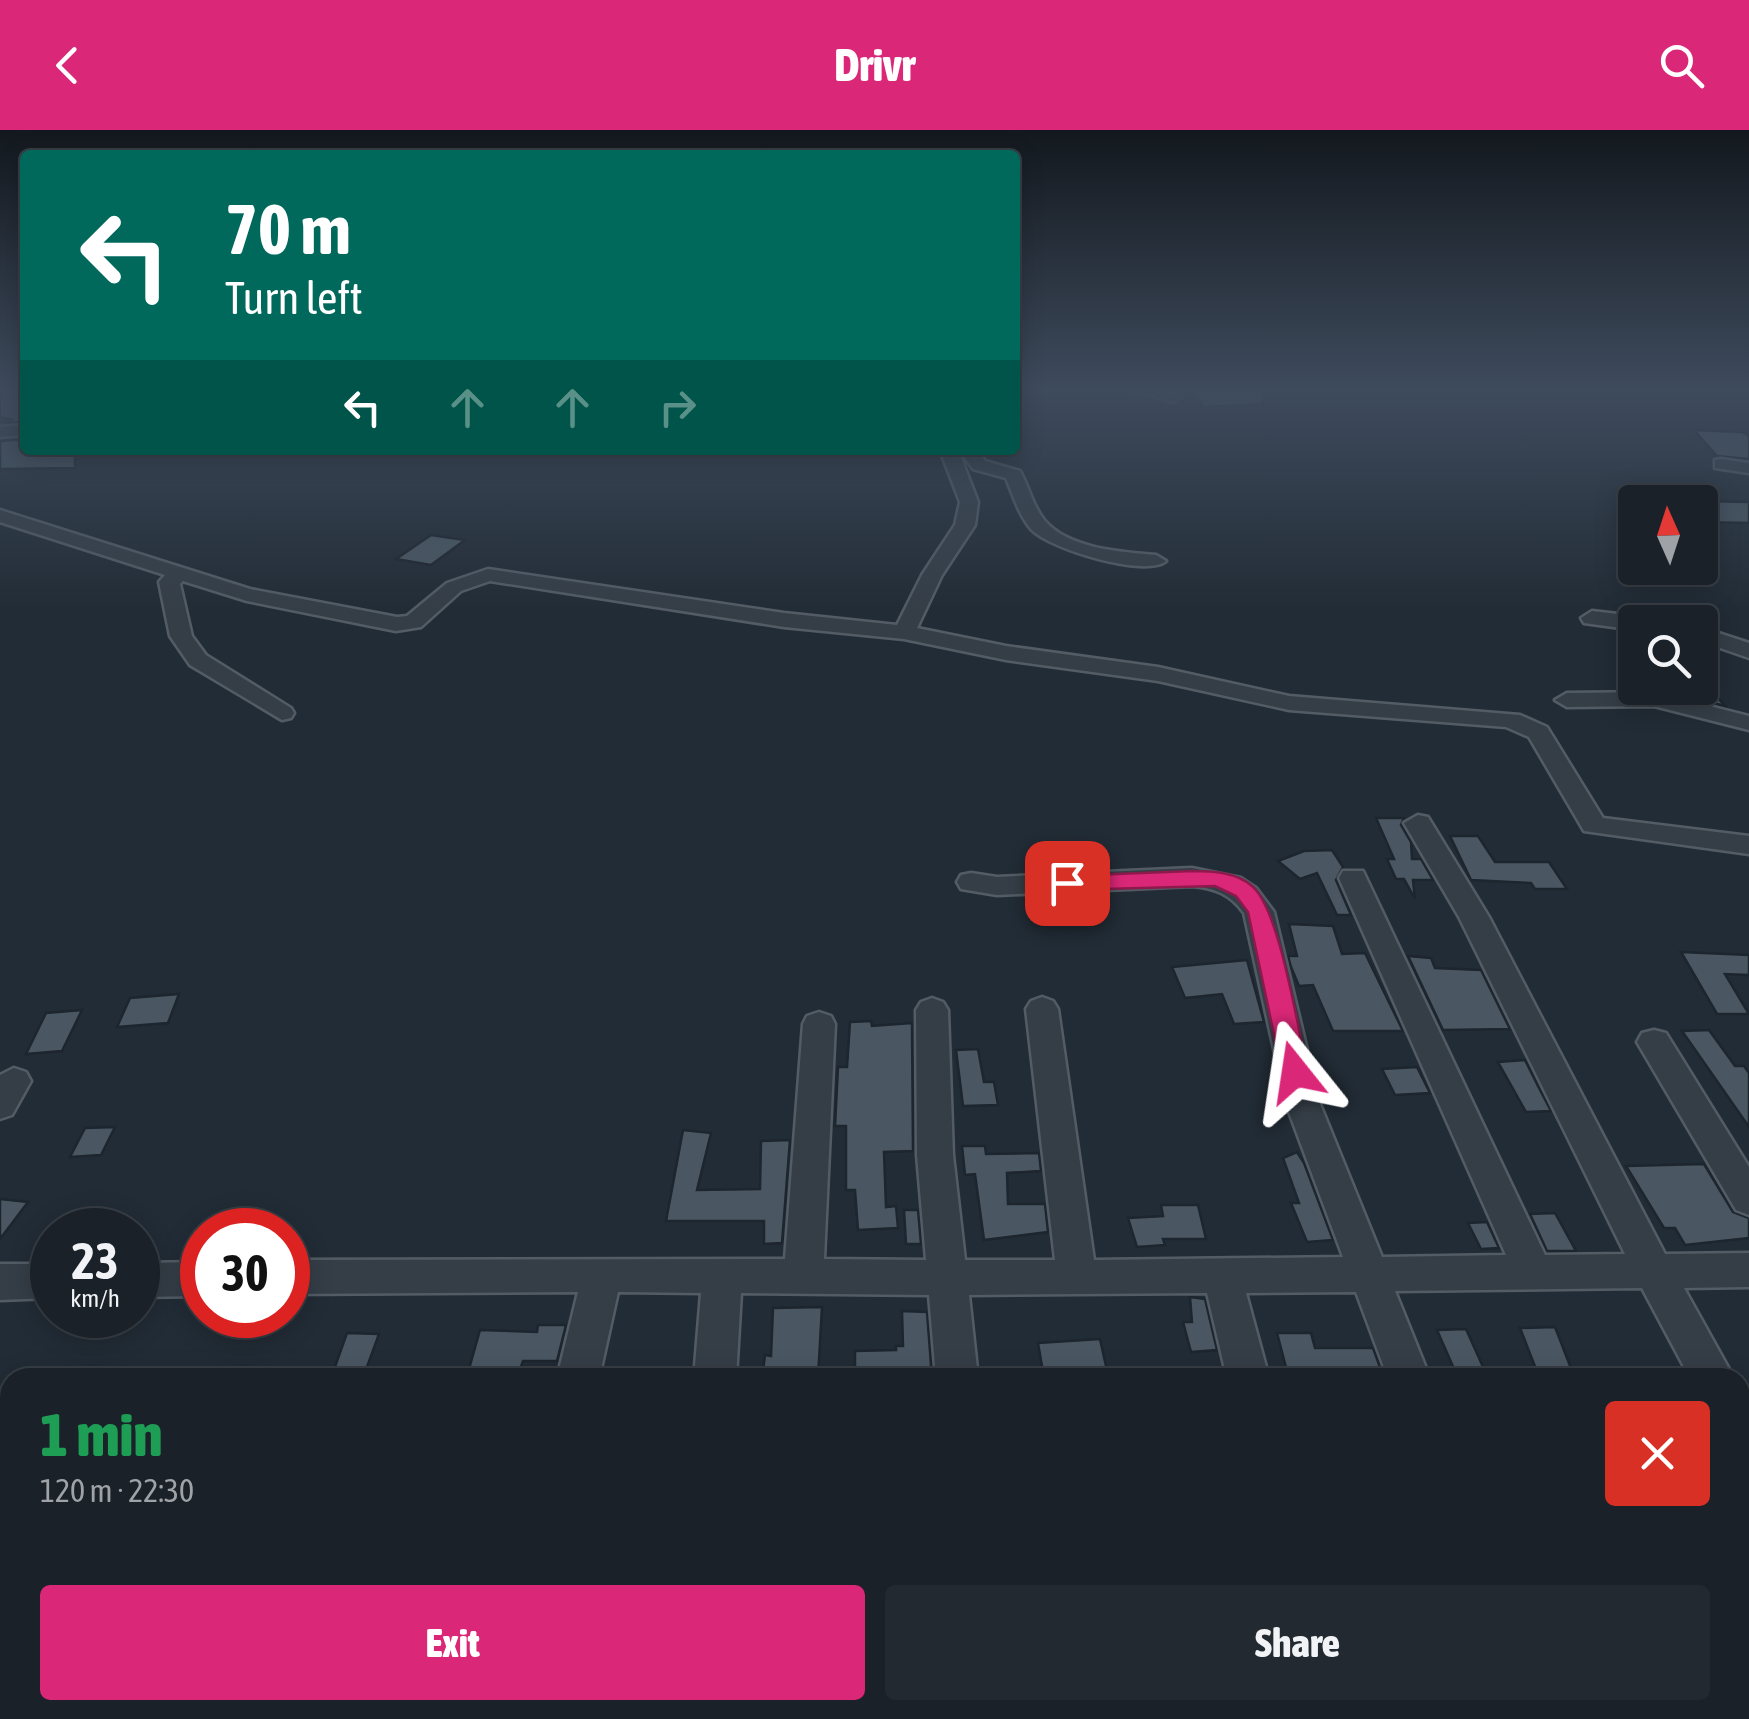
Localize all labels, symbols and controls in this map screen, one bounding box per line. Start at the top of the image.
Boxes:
icon: back [40,38,95,93]
icon: search [1654,38,1709,93]
text: Drivr [834,39,915,91]
text: 70 m [225,189,351,269]
icon: left [60,190,190,320]
text: Turn left [225,272,363,324]
icon: left [335,380,390,435]
icon: ahead [440,380,495,435]
icon: ahead [545,380,600,435]
icon: right [650,380,705,435]
north arrow [1618,485,1718,585]
map controls [1618,485,1718,705]
button: search [1618,605,1718,705]
pin [1025,841,1110,926]
icon: arrive [1040,856,1095,911]
position arrow [1243,1020,1347,1124]
speed limit sign: 30 [180,1208,310,1338]
text: 23 [71,1232,118,1290]
text: km/h [70,1284,120,1312]
text: 1 min [40,1400,163,1469]
button: close [1605,1401,1710,1506]
text: 120 m · 22:30 [40,1472,194,1509]
button: Exit [40,1585,865,1700]
button: Share [885,1585,1710,1700]

